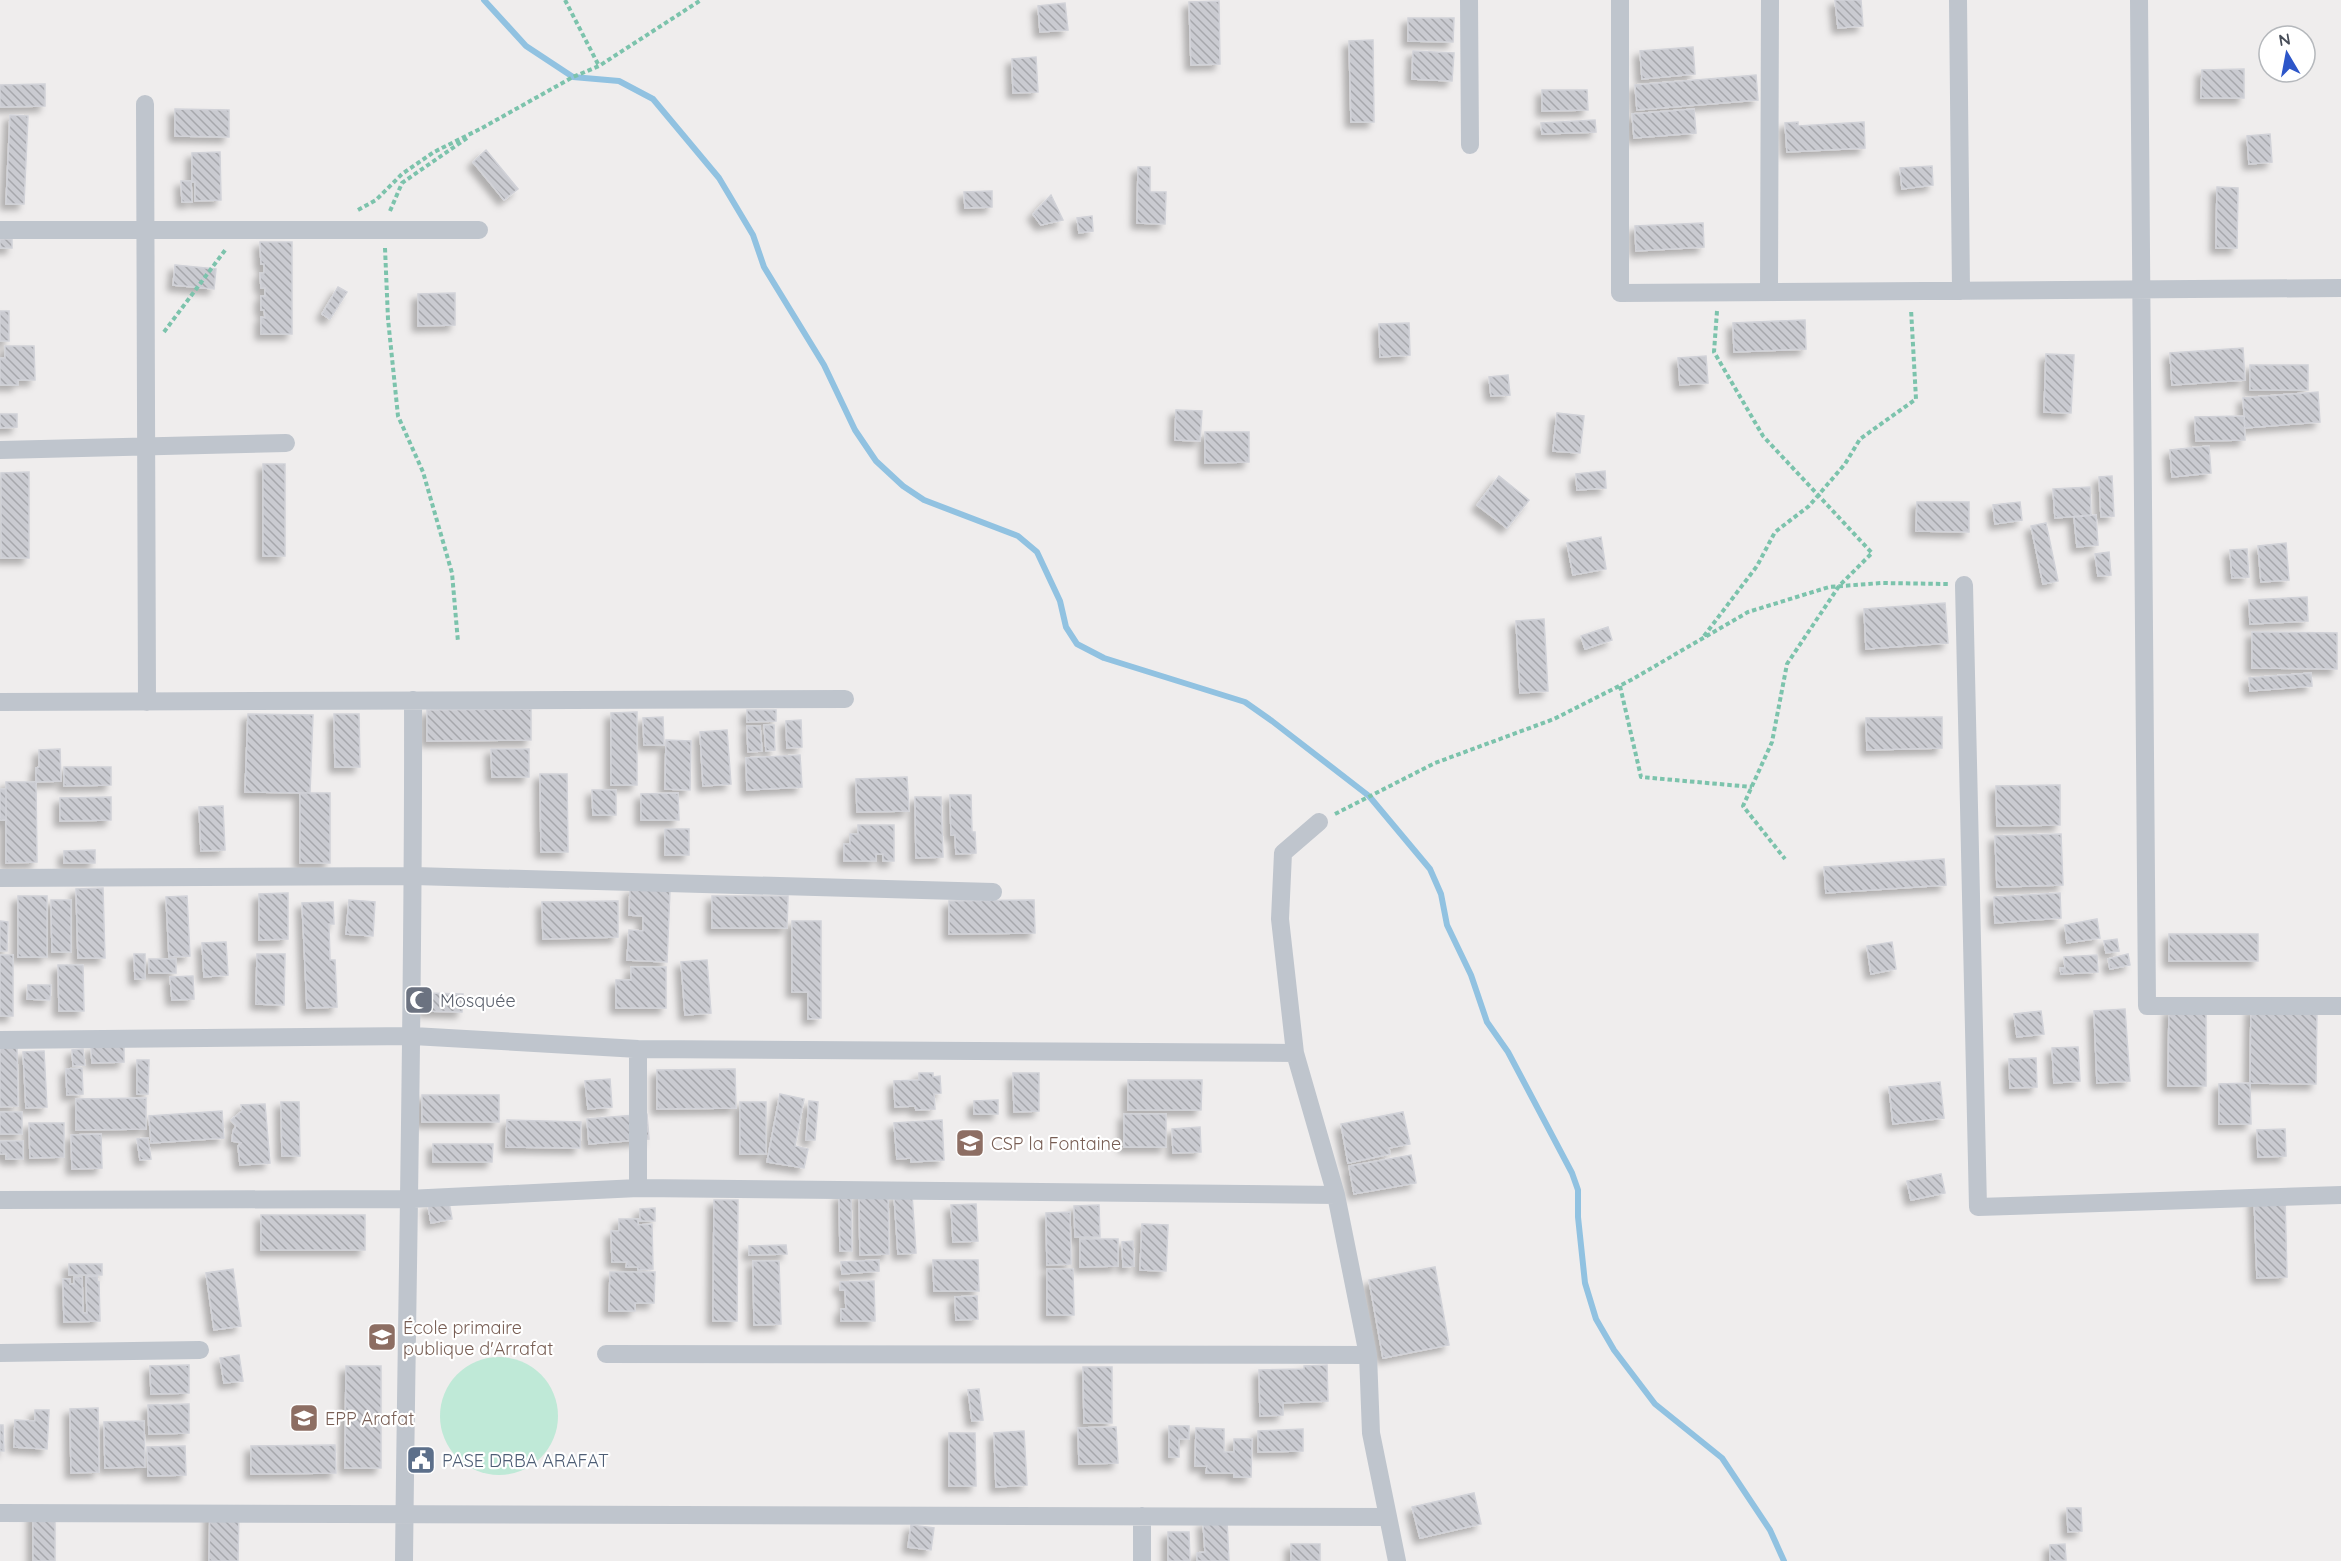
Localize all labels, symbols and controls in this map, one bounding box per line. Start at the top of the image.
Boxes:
north arrow [2257,24,2317,84]
text: N [2277,28,2292,50]
mosque icon: Mosquée [403,984,435,1016]
place label: Mosquée [440,989,516,1012]
school or university icon: CSP la Fontaine [954,1127,986,1159]
place label: CSP la Fontaine [991,1132,1121,1155]
place label: École primaire publique d'Arrafat [403,1316,553,1360]
school or university icon: École primaire publique d'Arrafat [366,1321,398,1353]
school or university icon: EPP Arafat [288,1402,320,1434]
place label: EPP Arafat [325,1407,414,1430]
public building icon: PASE DRBA ARAFAT [405,1444,437,1476]
place label: PASE DRBA ARAFAT [442,1449,609,1472]

